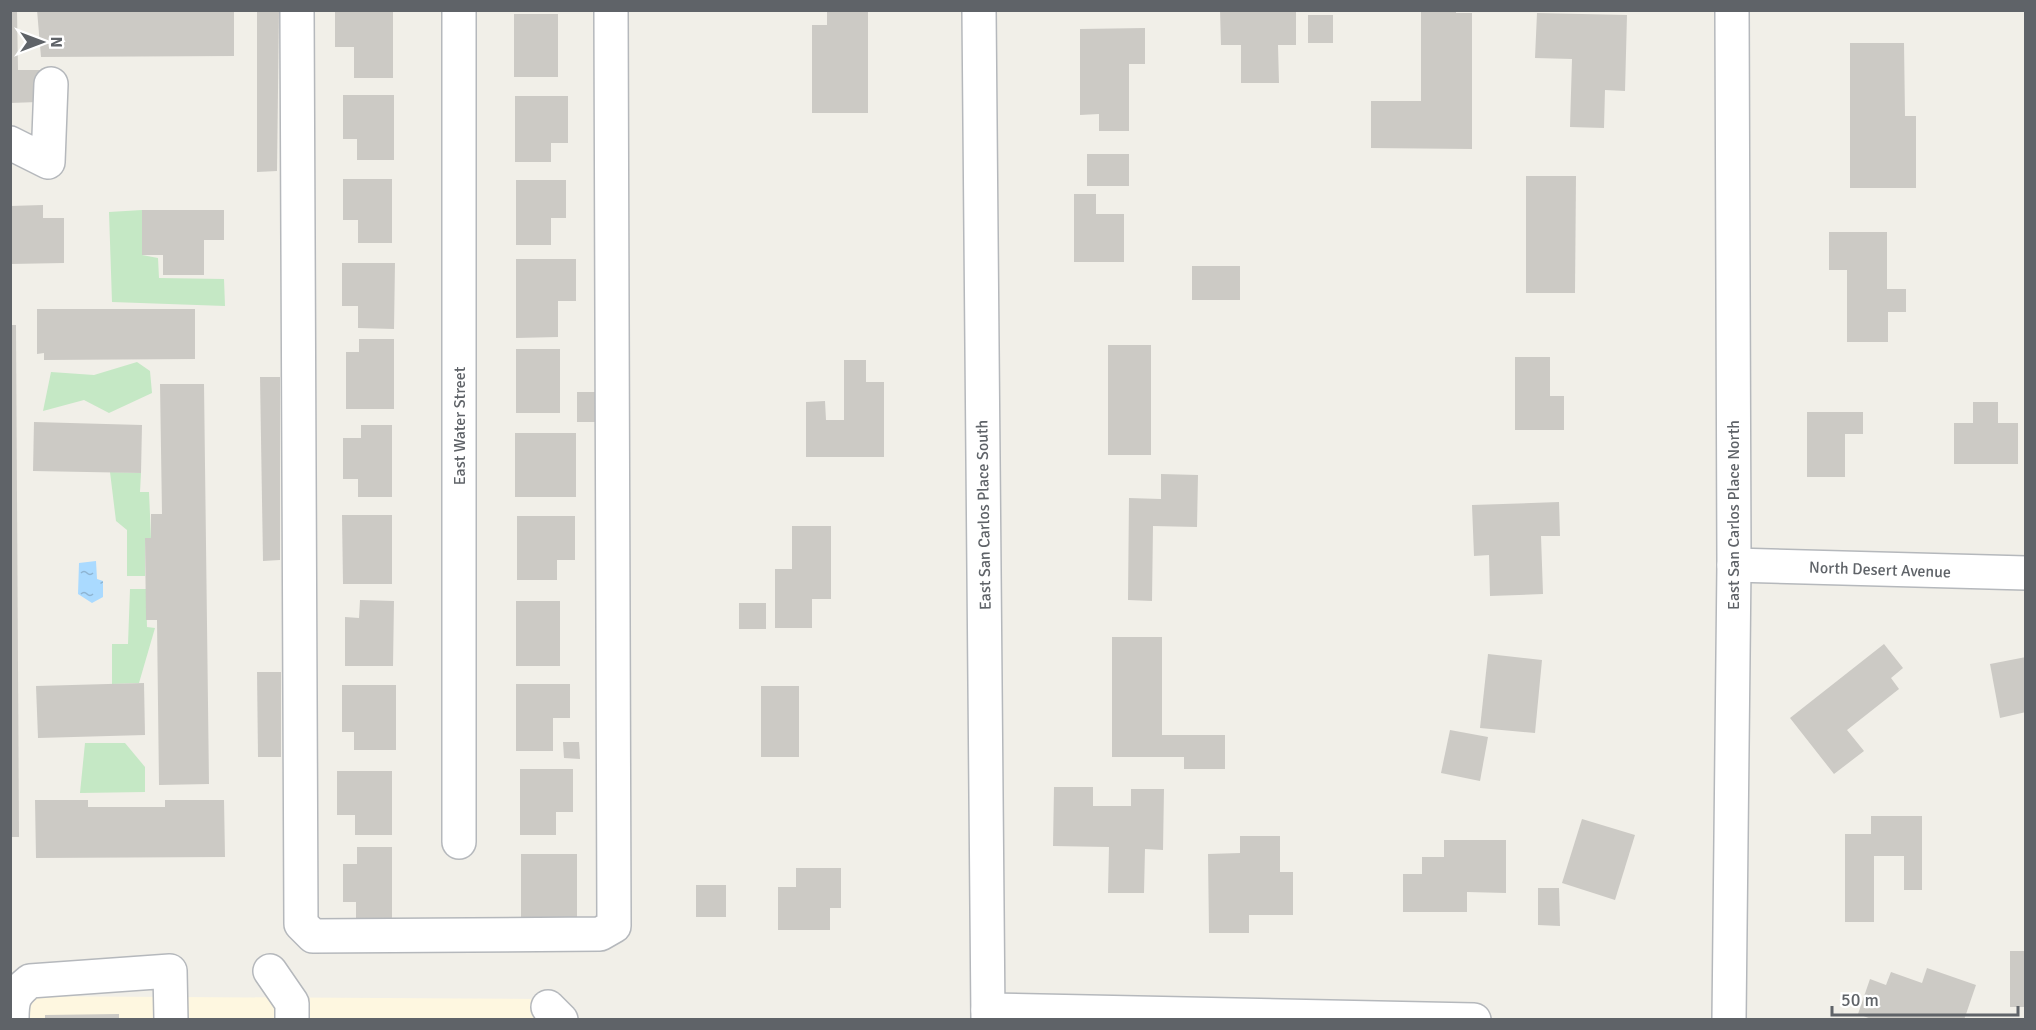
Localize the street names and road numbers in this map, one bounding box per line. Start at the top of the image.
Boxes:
street label: East Water Street [450,366,470,485]
street label: East San Carlos Place South [972,420,996,610]
street label: East San Carlos Place North [1724,420,1744,610]
street label: North Desert Avenue [1809,558,1951,582]

